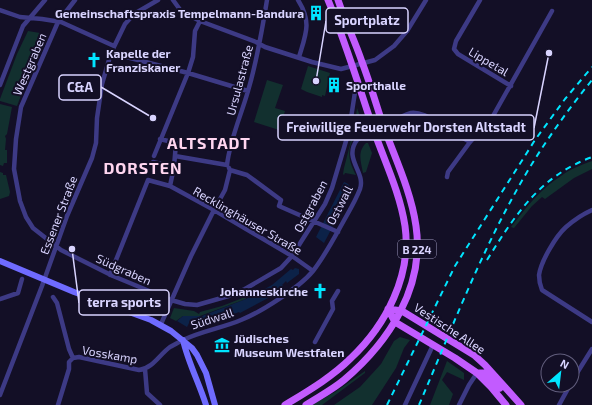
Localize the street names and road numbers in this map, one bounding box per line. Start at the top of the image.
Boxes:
street label: Westgraben [10,31,48,97]
street label: Ursulastraße [223,43,255,117]
street label: Lippetal [466,44,512,79]
street label: Essener Straße [37,174,79,256]
street label: Ostgraben [290,178,330,234]
street label: Recklinghäuser Straße [191,183,305,257]
street label: Ostwall [323,183,355,227]
road number: B 224 [398,240,436,258]
street label: Südgraben [94,251,154,287]
street label: Vestische Allee [412,300,488,356]
street label: Südwall [189,304,236,331]
street label: Vosskamp [81,342,139,366]

